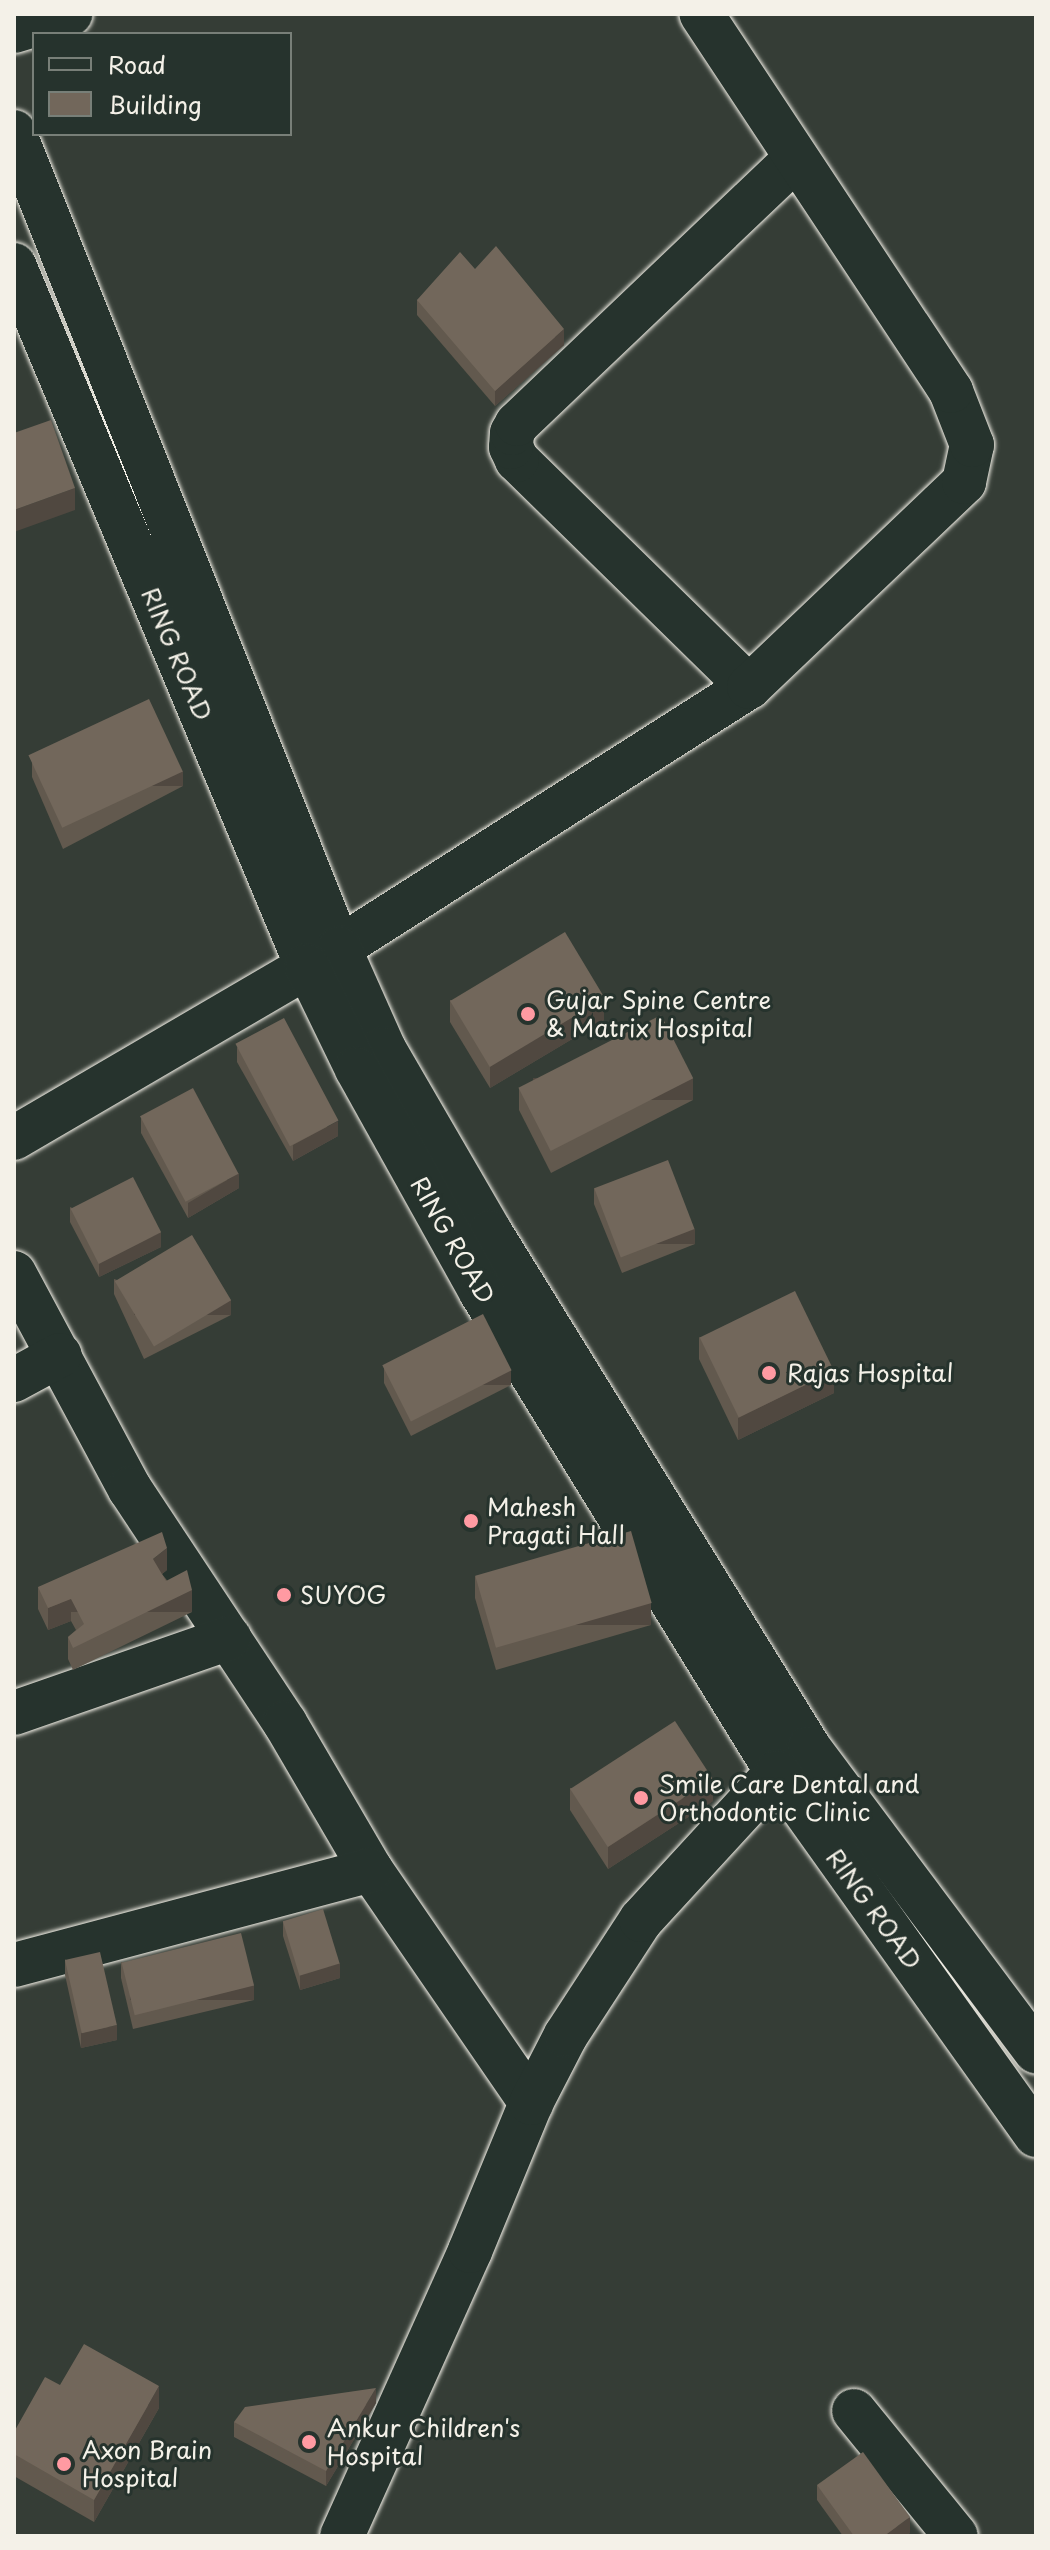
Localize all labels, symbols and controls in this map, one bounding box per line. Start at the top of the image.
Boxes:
legend [32,32,292,136]
text: Road [108,46,166,82]
text: Building [108,86,202,122]
street label: RING ROAD [135,582,219,726]
place label: Gujar Spine Centre & Matrix Hospital [546,986,770,1042]
marker: Gujar Spine Centre & Matrix Hospital [517,1003,539,1025]
street label: RING ROAD [404,1170,502,1310]
place label: Rajas Hospital [787,1359,954,1387]
marker: Rajas Hospital [758,1362,780,1384]
place label: Mahesh Pragati Hall [487,1493,627,1549]
marker: Mahesh Pragati Hall [462,1512,480,1530]
place label: SUYOG [300,1581,386,1609]
marker: SUYOG [275,1586,293,1604]
place label: Smile Care Dental and Orthodontic Clinic [659,1770,925,1826]
marker: Smile Care Dental and Orthodontic Clinic [630,1787,652,1809]
street label: RING ROAD [820,1842,928,1976]
place label: Ankur Children's Hospital [327,2414,521,2470]
marker: Ankur Children's Hospital [298,2431,320,2453]
place label: Axon Brain Hospital [82,2436,213,2492]
marker: Axon Brain Hospital [53,2453,75,2475]

